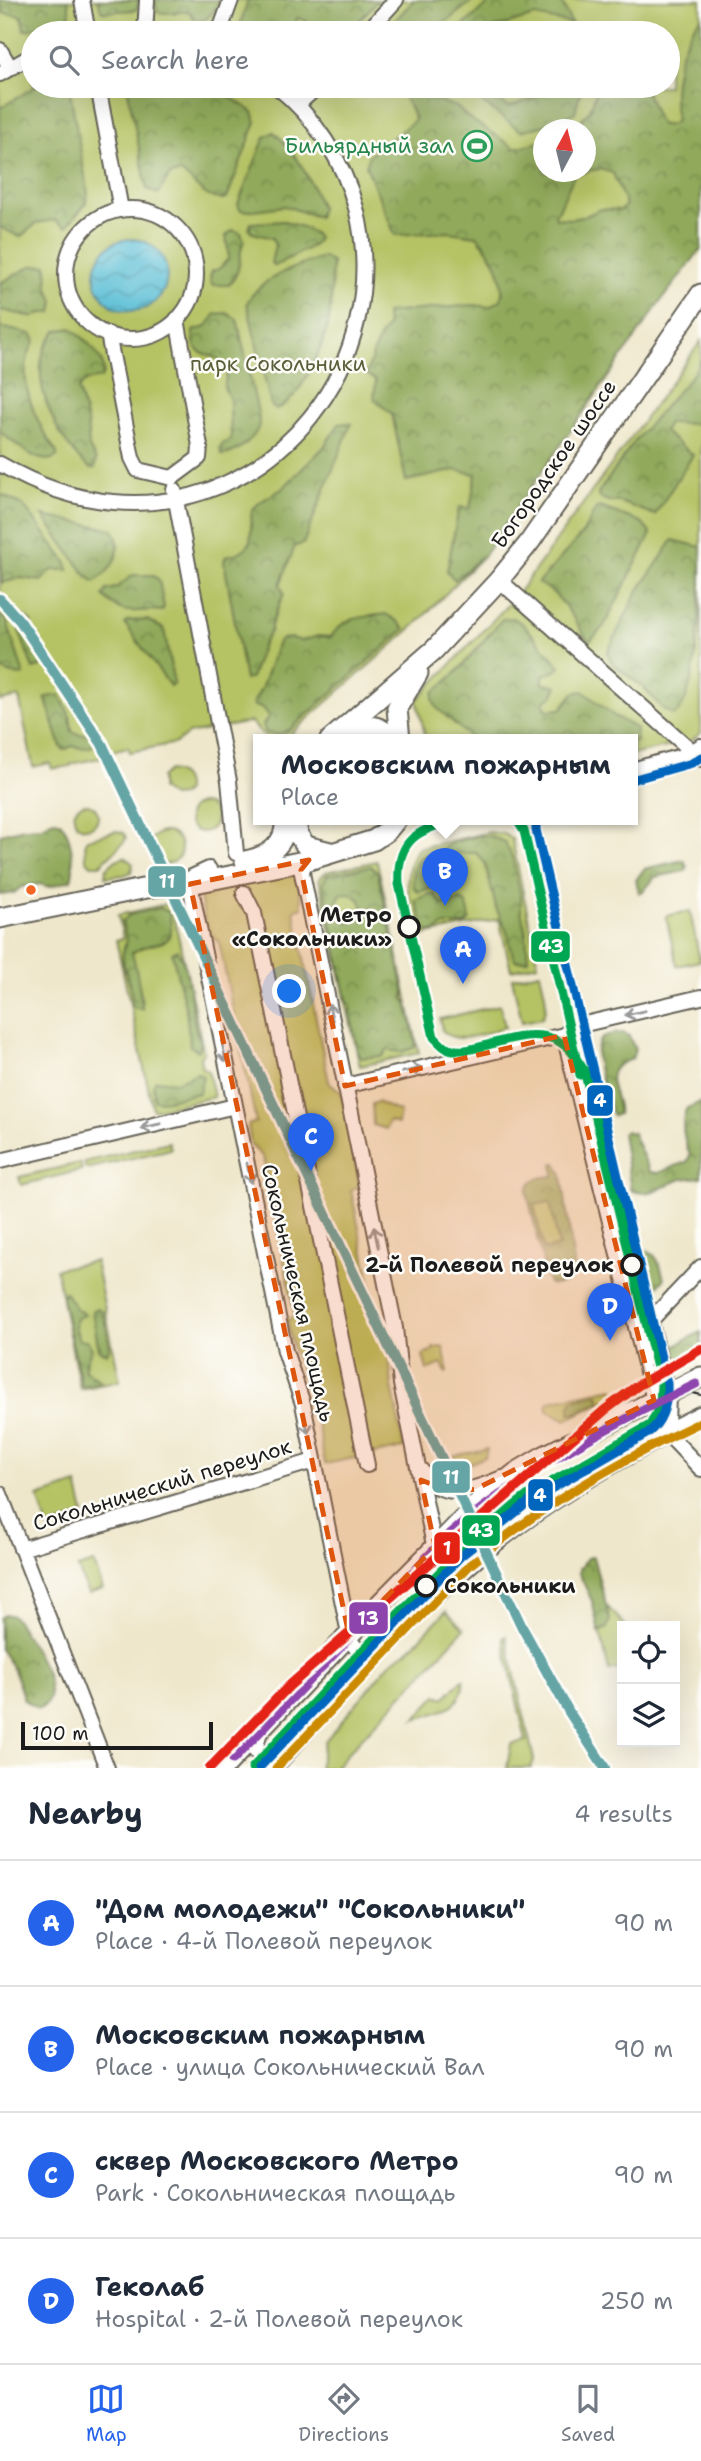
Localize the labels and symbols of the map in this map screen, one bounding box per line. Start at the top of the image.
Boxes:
north arrow [533,119,596,182]
sports icon: Бильярдный зал [460,129,494,163]
place label: Бильярдный зал [284,132,454,160]
park label: парк Сокольники [190,350,366,378]
street label: Богородское шоссе [485,374,623,554]
pin: B [422,848,468,906]
line badge: 11 [147,865,187,898]
text: 11 [159,869,175,894]
unlabelled marker [24,883,38,897]
place label: Метро «Сокольники» [232,901,392,953]
marker: Метро «Сокольники» [398,916,420,938]
pin: A [440,926,486,984]
line badge: 43 [530,930,571,963]
text: 43 [538,934,564,959]
your location [272,974,306,1008]
one-way arrow [323,1003,337,1026]
one-way arrow [624,1007,647,1020]
one-way arrow [218,1040,232,1063]
one-way arrow [400,1063,423,1076]
line badge: 4 [586,1084,614,1117]
text: 4 [593,1088,607,1113]
pin: C [288,1113,334,1171]
one-way arrow [140,1119,163,1133]
one-way arrow [243,1161,257,1184]
street label: Сокольническая площадь [255,1161,341,1425]
one-way arrow [369,1226,383,1249]
place label: 2-й Полевой переулок [365,1251,614,1279]
marker: 2-й Полевой переулок [621,1254,643,1276]
pin: D [587,1283,633,1341]
one-way arrow [300,1411,314,1434]
street label: Сокольнический переулок [29,1432,295,1538]
line badge: 11 [431,1460,471,1494]
text: 11 [443,1465,459,1490]
line badge: 4 [527,1478,554,1512]
text: 4 [533,1483,547,1508]
line badge: 43 [461,1514,501,1547]
text: 43 [468,1518,494,1543]
line badge: 1 [433,1531,461,1565]
text: 1 [443,1536,451,1561]
place label: Сокольники [444,1572,576,1600]
marker: Сокольники [415,1575,437,1597]
line badge: 13 [348,1601,389,1635]
text: 13 [357,1606,379,1631]
scale bar [21,1719,214,1751]

